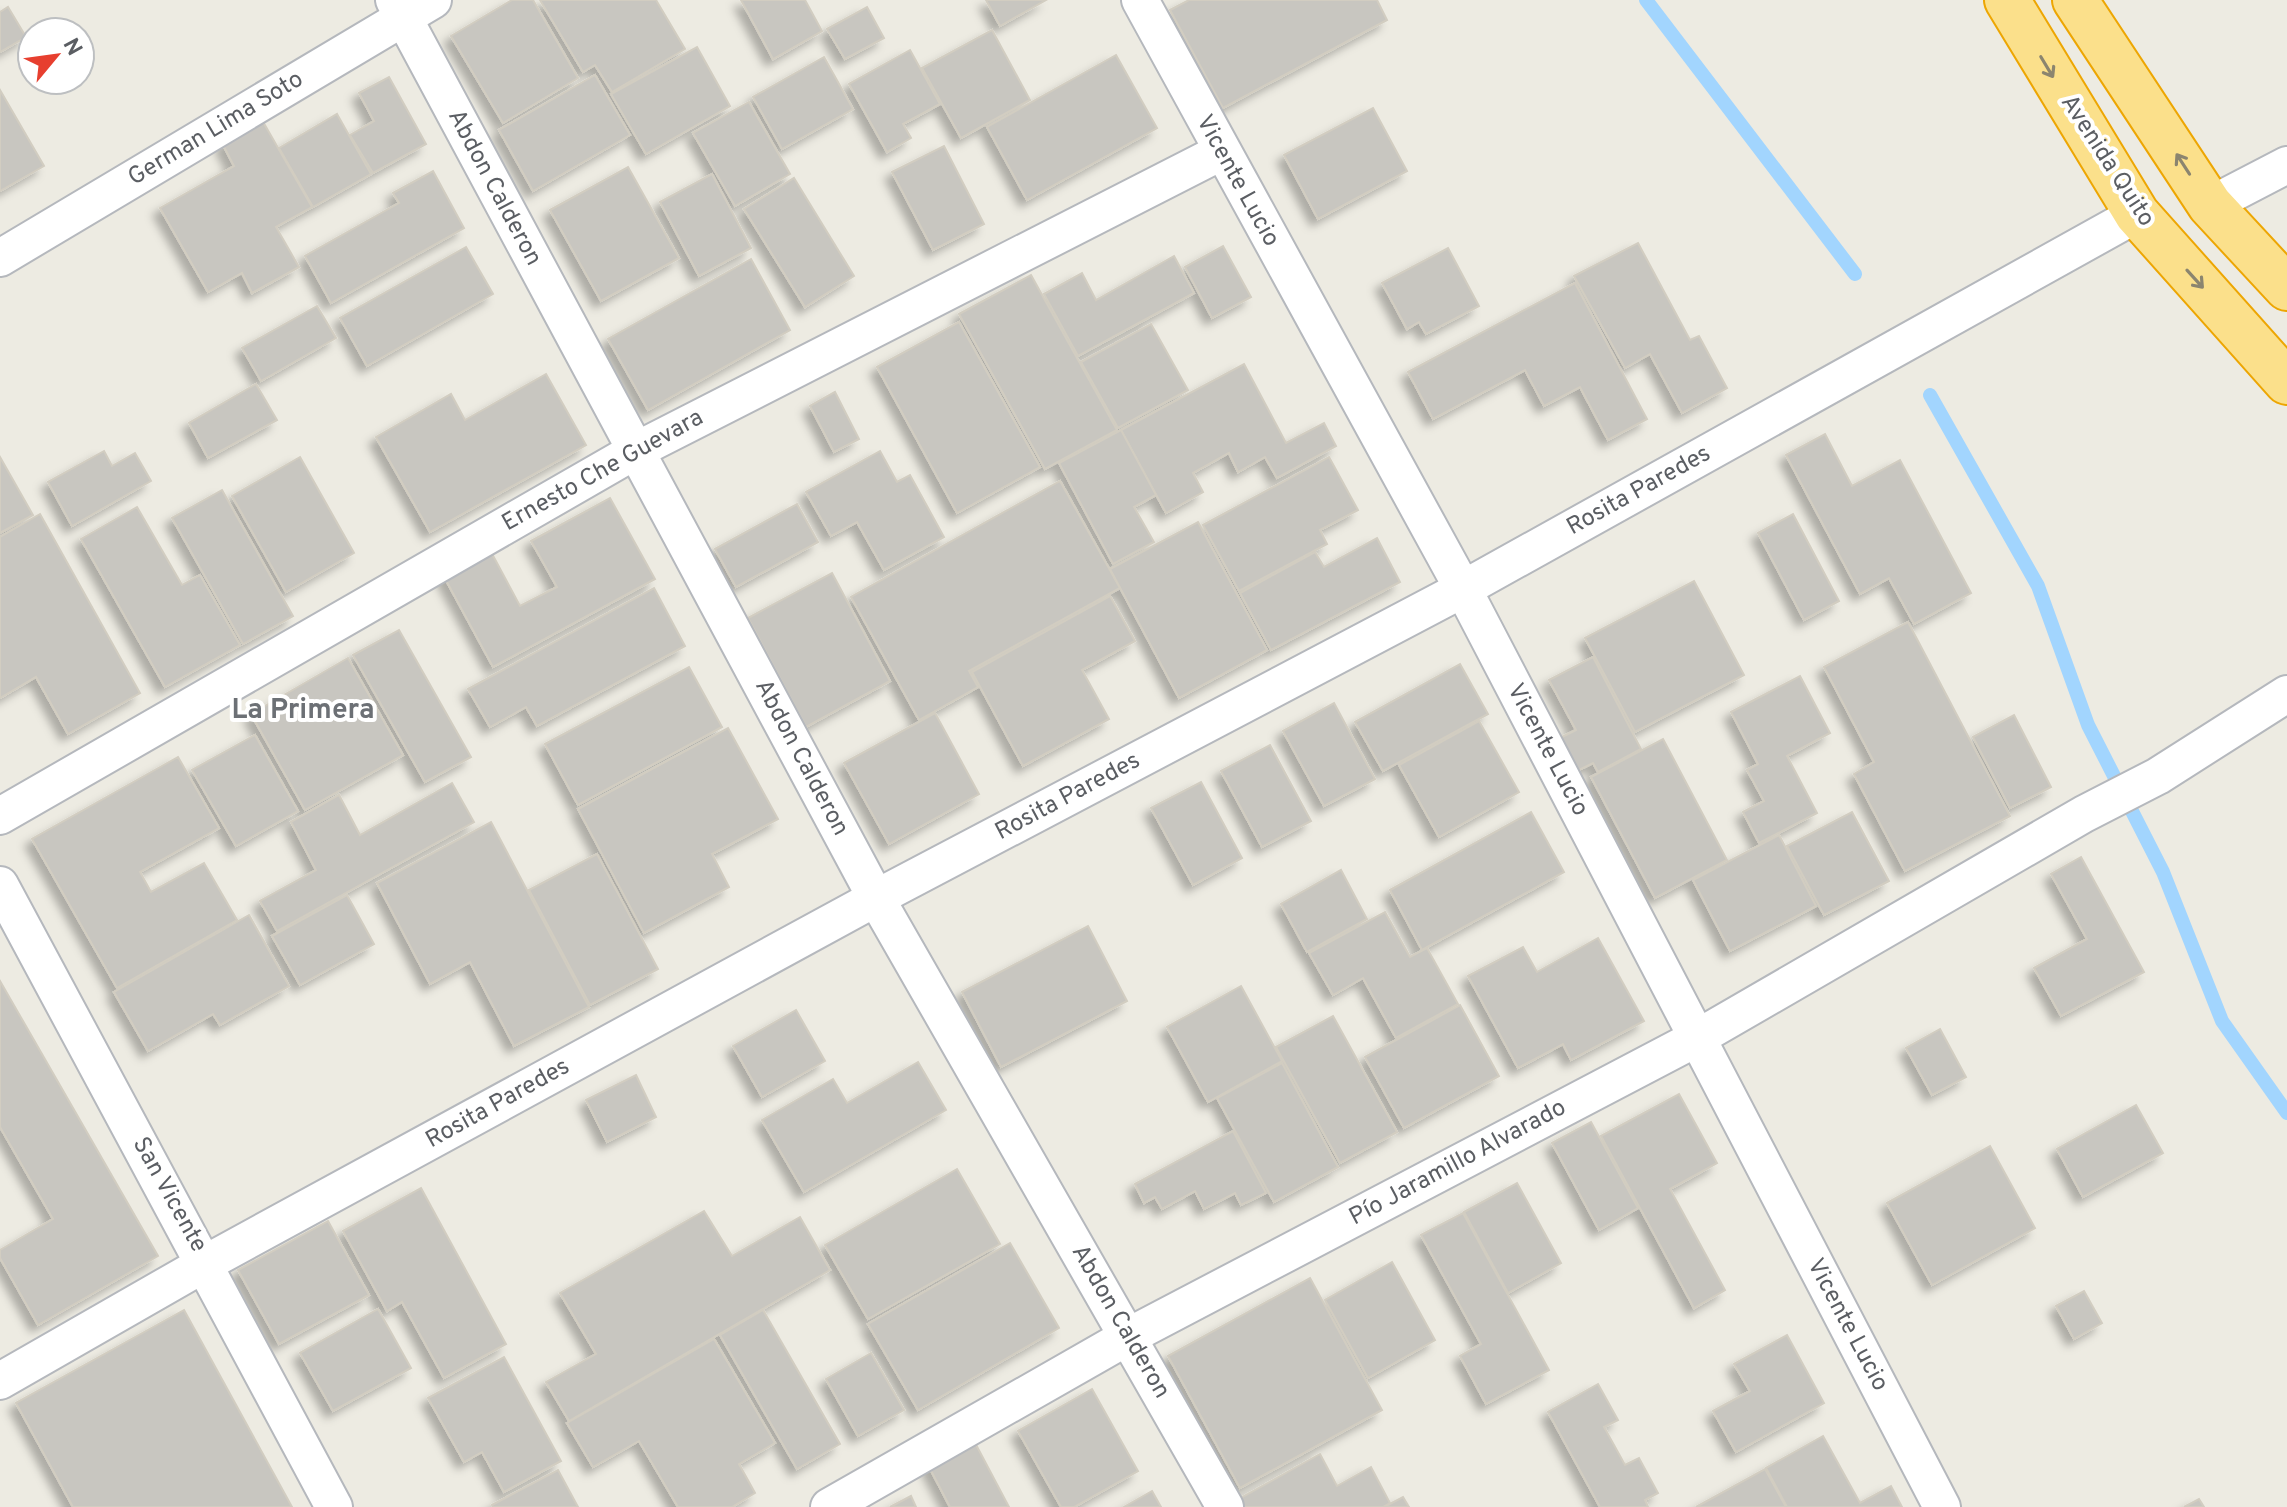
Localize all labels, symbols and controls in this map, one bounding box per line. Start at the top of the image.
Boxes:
north arrow [16,16,96,96]
text: N [56,34,87,61]
one-way arrow [2040,55,2056,78]
street label: German Lima Soto [123,65,309,193]
street label: Avenida Quito [2053,89,2161,233]
street label: Abdon Calderon [440,105,548,271]
street label: Vicente Lucio [1189,110,1285,252]
one-way arrow [2175,153,2191,176]
one-way arrow [2186,269,2204,289]
street label: Ernesto Che Guevara [497,403,709,539]
street label: Rosita Paredes [1562,439,1716,543]
street label: Abdon Calderon [747,675,855,841]
street label: Vicente Lucio [1500,679,1594,821]
district label: La Primera [231,693,375,729]
street label: Rosita Paredes [990,746,1146,848]
street label: Rosita Paredes [421,1052,575,1156]
street label: Pío Jaramillo Alvarado [1344,1093,1572,1233]
street label: San Vicente [125,1132,213,1258]
street label: Abdon Calderon [1064,1240,1176,1404]
street label: Vicente Lucio [1800,1254,1894,1396]

